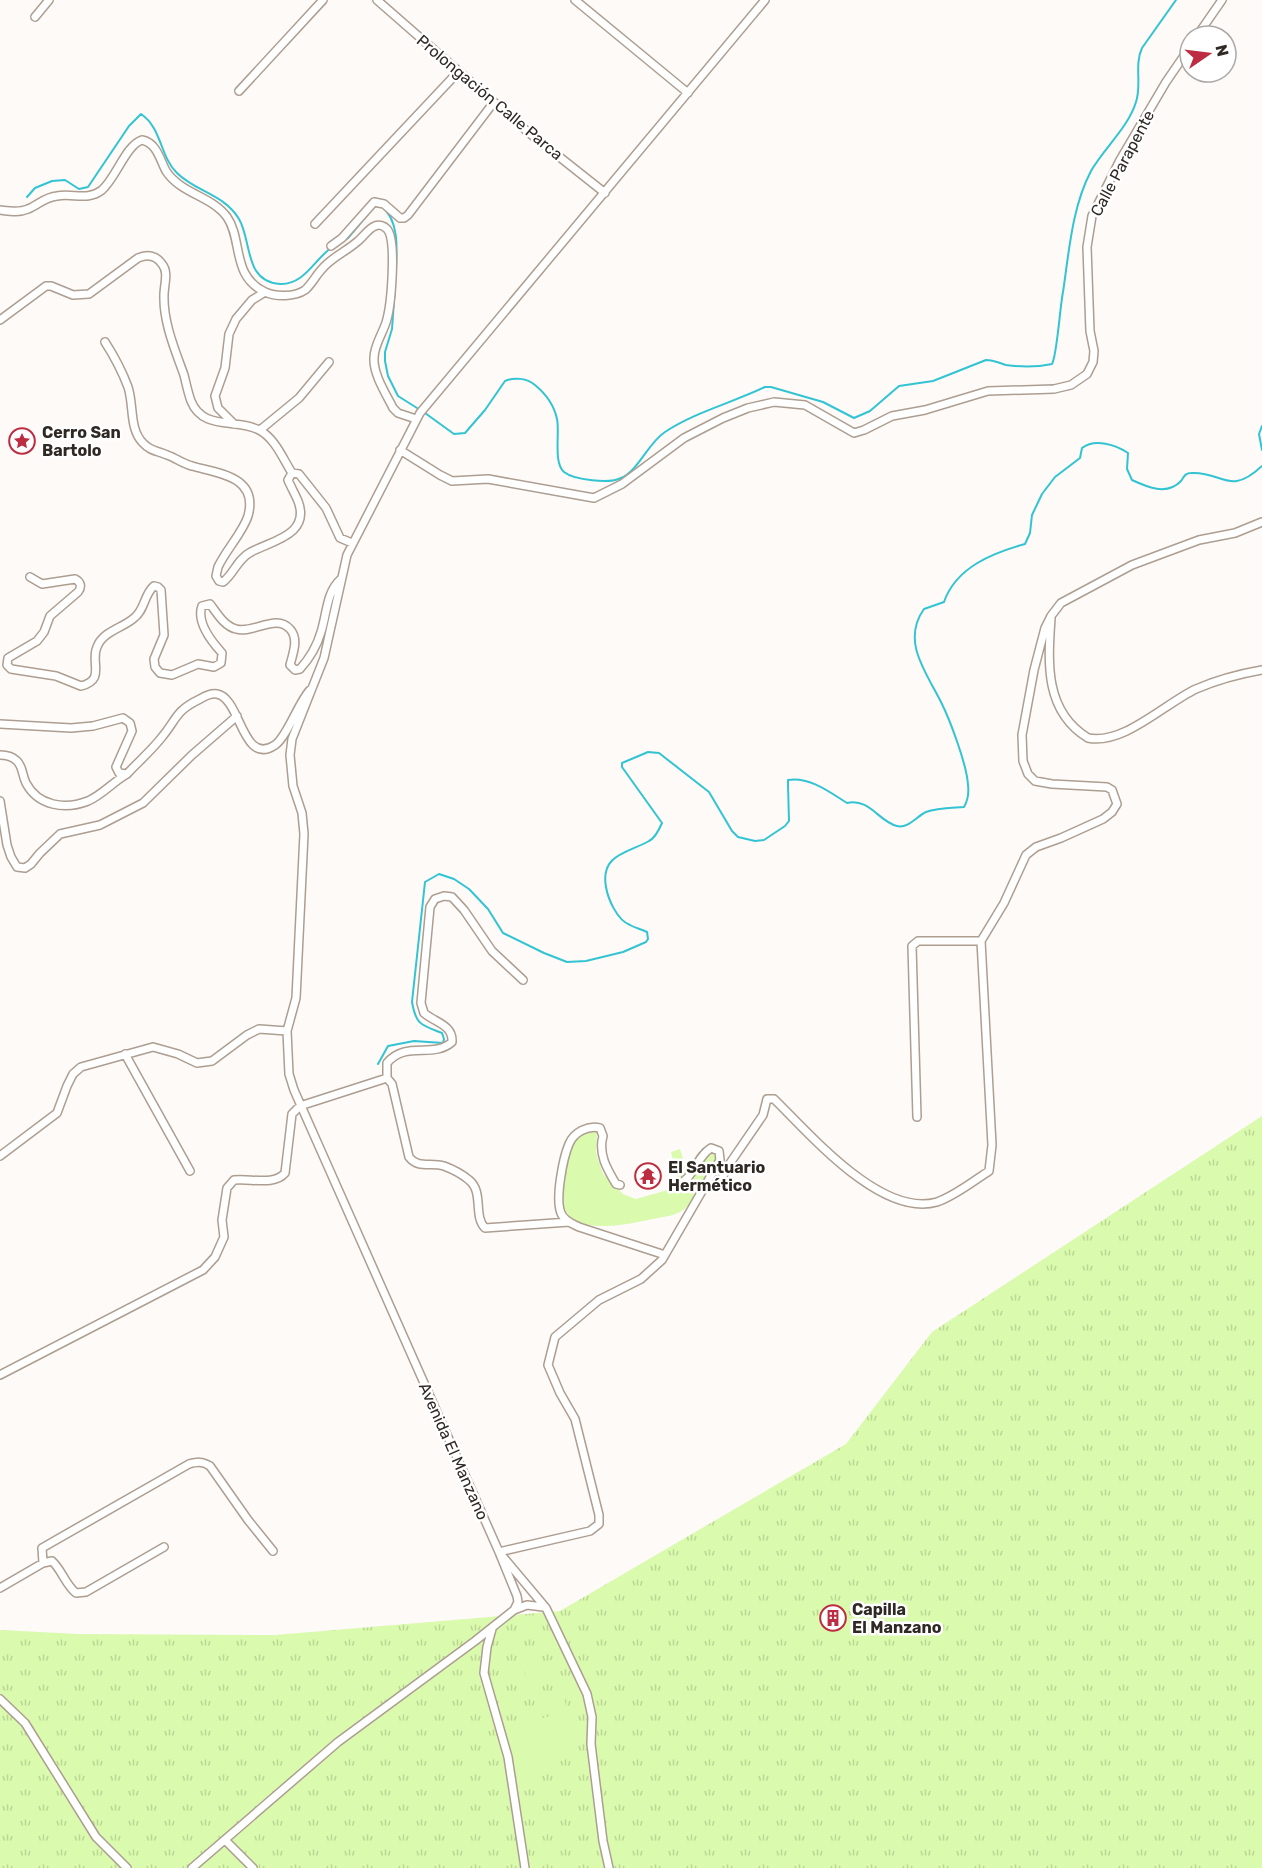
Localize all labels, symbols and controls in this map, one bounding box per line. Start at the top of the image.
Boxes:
north arrow [1178,24,1238,84]
street label: Prolongación Calle Parca [413,31,567,164]
text: N [1211,43,1233,58]
street label: Calle Parapente [1087,107,1158,219]
place label: Cerro San Bartolo [42,423,121,460]
place icon: Cerro San Bartolo [7,426,37,456]
place label: El Santuario Hermético [668,1158,765,1195]
temple icon: El Santuario Hermético [633,1161,663,1191]
street label: Avenida El Manzano [415,1380,492,1523]
place label: Capilla El Manzano [852,1600,942,1637]
building icon: Capilla El Manzano [818,1603,848,1633]

